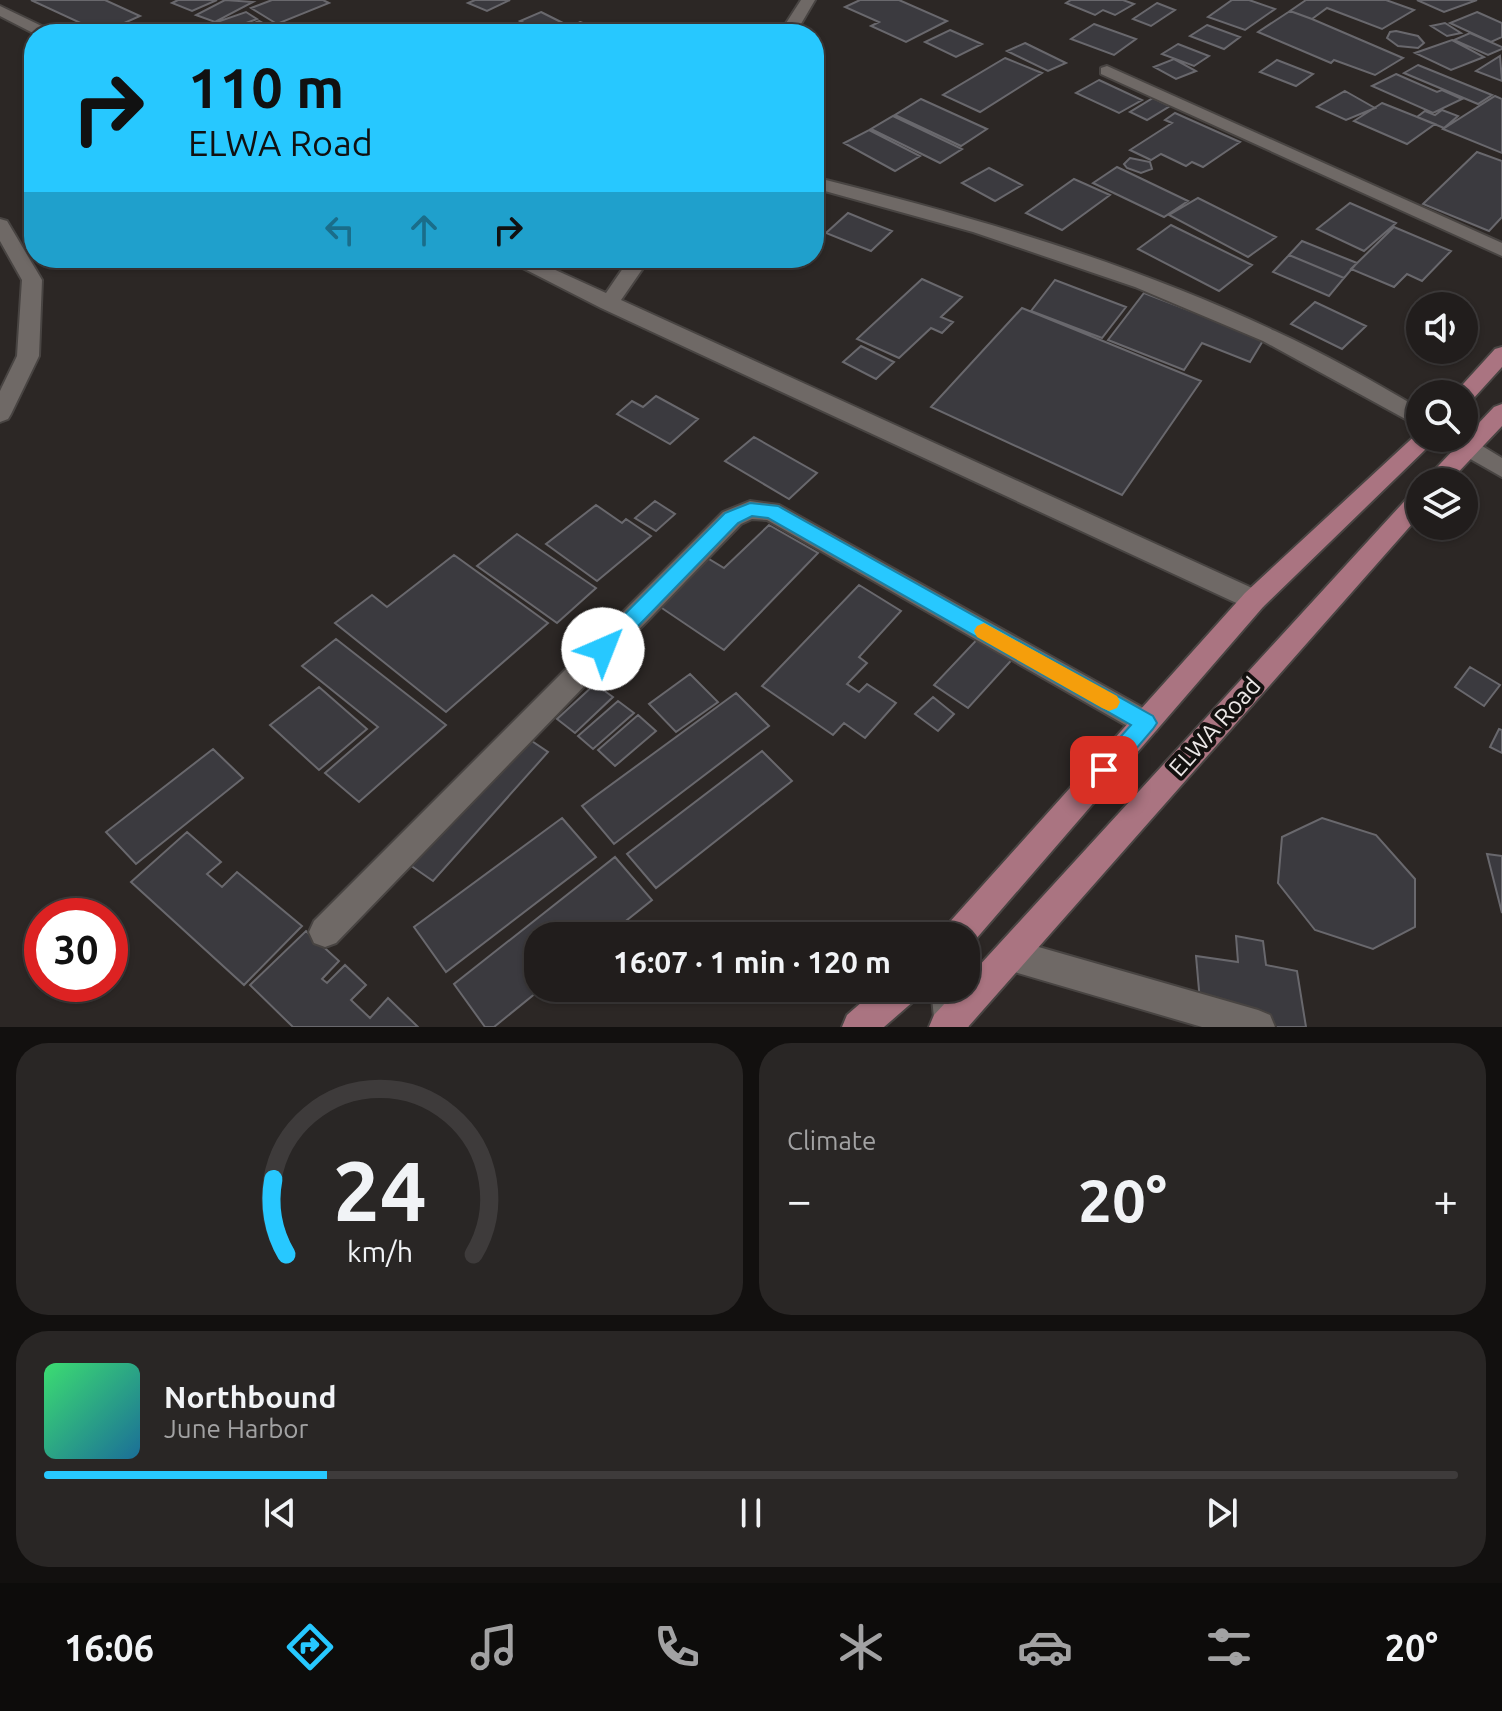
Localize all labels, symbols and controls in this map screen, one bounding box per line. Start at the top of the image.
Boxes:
icon: right [56,56,160,160]
text: 110 m [188,56,344,119]
text: ELWA Road [188,122,373,163]
icon: left [318,208,362,252]
icon: ahead [402,208,446,252]
icon: right [486,208,530,252]
map controls [1406,292,1478,540]
button: sound [1406,292,1478,364]
button: search [1406,380,1478,452]
button: layers [1406,468,1478,540]
position arrow [561,607,645,691]
street label: ELWA Road [1163,672,1266,781]
pin [1070,736,1138,804]
icon: arrive [1082,748,1126,792]
speed limit sign: 30 [24,898,128,1002]
text: 16:07 · 1 min · 120 m [613,945,891,979]
text: Climate [787,1126,876,1155]
text: 24 [333,1143,426,1237]
text: 20° [1078,1166,1167,1233]
text: − [787,1175,812,1224]
text: + [1433,1175,1458,1224]
text: km/h [347,1235,413,1267]
text: Northbound [164,1380,336,1414]
text: June Harbor [164,1414,308,1443]
icon: previous [258,1491,302,1535]
icon: pause [729,1491,773,1535]
icon: next [1200,1491,1244,1535]
icon: directions [282,1619,338,1675]
icon: music [466,1619,522,1675]
icon: phone [649,1619,705,1675]
icon: climate [833,1619,889,1675]
icon: car [1017,1619,1073,1675]
icon: filters [1201,1619,1257,1675]
text: 16:06 [64,1627,154,1668]
text: 20° [1385,1627,1438,1668]

